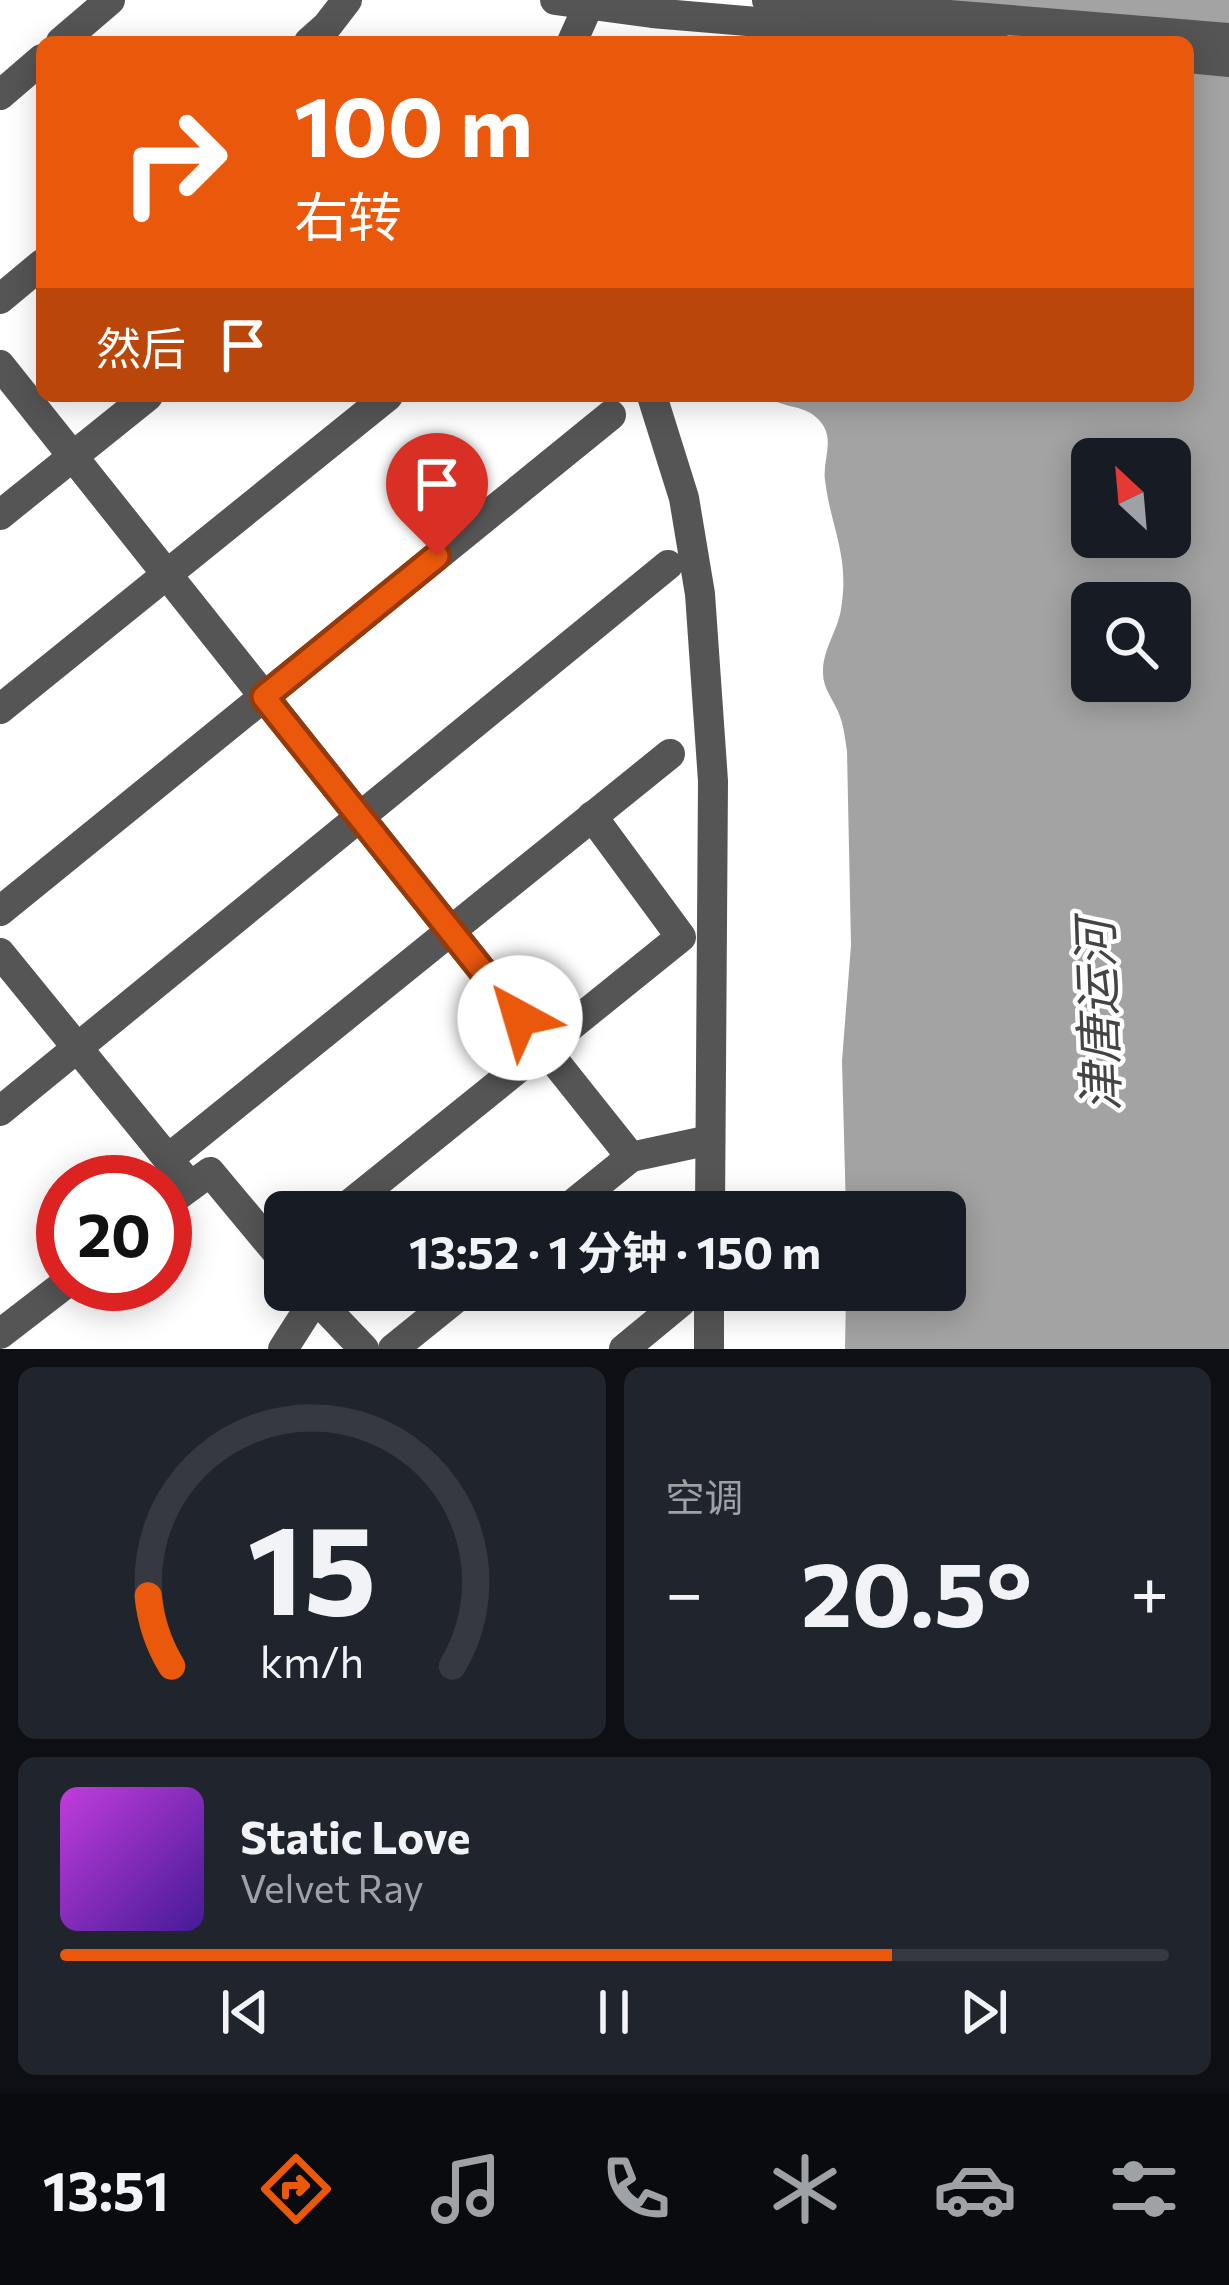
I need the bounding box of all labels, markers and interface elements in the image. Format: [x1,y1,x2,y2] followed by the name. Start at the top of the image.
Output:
[294,72,533,174] text: 100 m
[96,84,252,240] icon: right
[294,182,402,248] text: 右转
[210,312,276,378] icon: arrive
[96,319,186,374] text: 然后
[386,433,488,556] pin
[1071,438,1191,558] north arrow
[1071,438,1191,702] map controls
[404,451,470,517] icon: arrive
[1071,582,1191,702] button: search
[1063,911,1129,1113] water label: 津唐运河
[457,955,583,1081] position arrow
[36,1155,192,1311] speed limit sign: 20
[409,1223,821,1278] text: 13:52 · 1 分钟 · 150 m
[666,1472,744,1520] text: 空调
[247,1488,376,1641] text: 15
[801,1535,1032,1646] text: 20.5°
[666,1550,703,1631] text: −
[1130,1550,1169,1631] text: +
[260,1634,364,1687] text: km/h
[240,1808,470,1863] text: Static Love
[240,1863,424,1911] text: Velvet Ray
[212,1979,278,2045] icon: previous
[581,1979,647,2045] icon: pause
[951,1979,1017,2045] icon: next
[254,2147,338,2231] icon: directions
[424,2147,508,2231] icon: music
[594,2147,678,2231] icon: phone
[763,2147,847,2231] icon: climate
[933,2147,1017,2231] icon: car
[1102,2147,1186,2231] icon: filters
[43,2156,169,2222] text: 13:51

